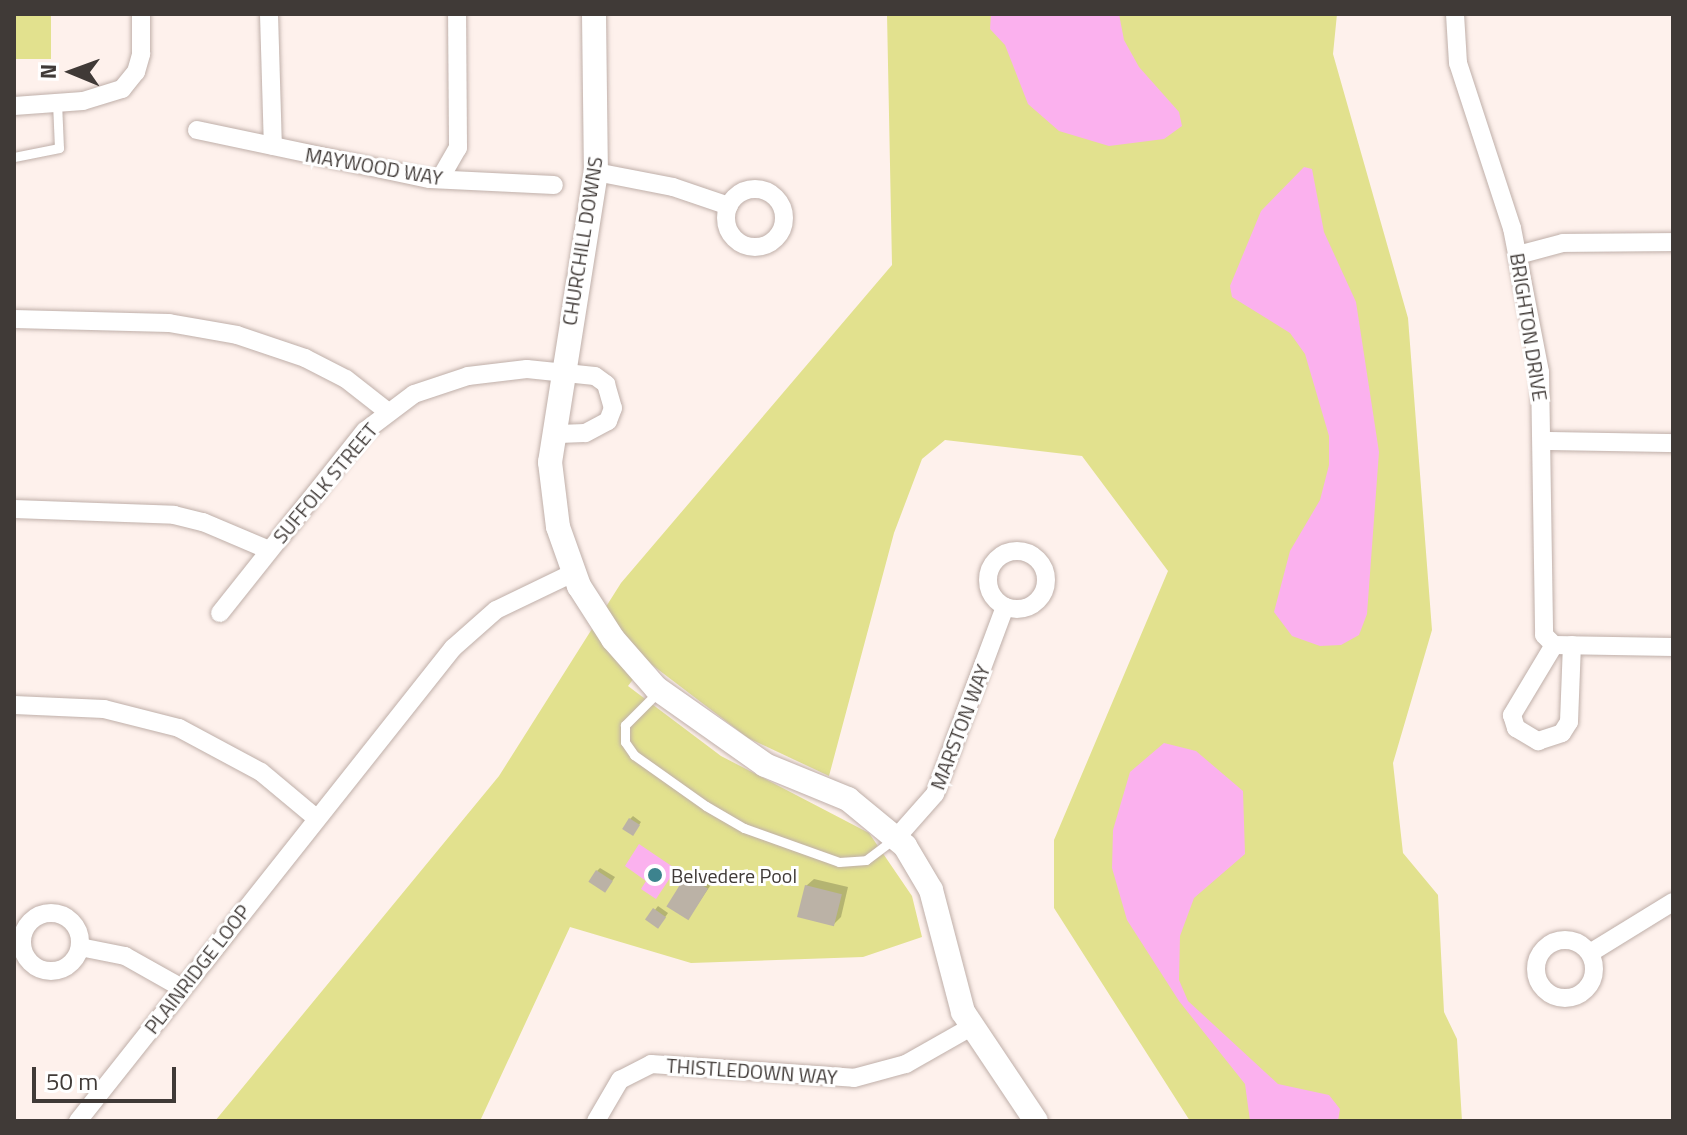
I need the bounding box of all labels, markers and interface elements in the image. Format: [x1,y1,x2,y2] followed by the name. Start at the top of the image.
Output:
[32,32,112,112] north arrow
[31,64,65,80] text: N
[304,142,444,190] street label: MAYWOOD WAY
[557,155,607,327] street label: CHURCHILL DOWNS
[1505,251,1553,403] street label: BRIGHTON DRIVE
[268,418,382,548] street label: SUFFOLK STREET
[925,661,995,793] street label: MARSTON WAY
[671,863,797,887] place label: Belvedere Pool
[646,866,664,884] marker: Belvedere Pool
[139,900,255,1038] street label: PLAINRIDGE LOOP
[36,1051,180,1101] scale bar
[666,1053,838,1089] street label: THISTLEDOWN WAY
[46,1063,98,1099] text: 50 m

